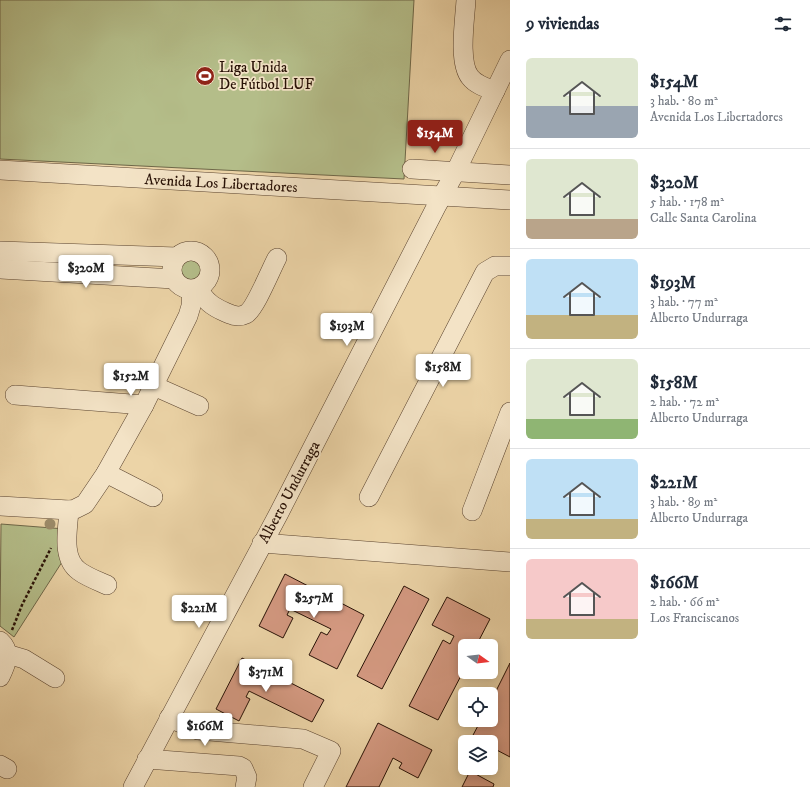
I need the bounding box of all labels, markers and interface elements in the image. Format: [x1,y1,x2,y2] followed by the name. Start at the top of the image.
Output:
[526,13,599,35] text: 9 viviendas
[772,13,794,35] icon: filters
[219,58,314,94] place label: Liga Unida De Fútbol LUF
[194,65,216,87] sports icon: Liga Unida De Fútbol LUF
[650,71,698,93] text: $154M
[558,74,606,122] icon: home
[650,93,718,109] text: 3 hab. · 80 m²
[650,109,783,125] text: Avenida Los Libertadores
[407,120,463,154] pin: $154M
[417,125,453,141] text: $154M
[144,170,298,197] street label: Avenida Los Libertadores
[650,172,699,194] text: $320M
[558,175,606,223] icon: home
[650,194,724,210] text: 5 hab. · 178 m²
[650,210,756,226] text: Calle Santa Carolina
[58,255,114,289] pin: $320M
[67,260,105,276] text: $320M
[650,272,696,294] text: $193M
[558,275,606,323] icon: home
[650,294,718,310] text: 3 hab. · 77 m²
[650,310,748,326] text: Alberto Undurraga
[319,313,375,347] pin: $193M
[329,318,365,334] text: $193M
[415,354,471,388] pin: $158M
[425,359,461,375] text: $158M
[103,363,159,397] pin: $152M
[113,368,149,384] text: $152M
[650,372,698,394] text: $158M
[558,375,606,423] icon: home
[650,394,719,410] text: 2 hab. · 72 m²
[650,410,748,426] text: Alberto Undurraga
[254,437,325,547] street label: Alberto Undurraga
[650,472,698,494] text: $221M
[558,475,606,523] icon: home
[650,494,717,510] text: 3 hab. · 89 m²
[650,510,748,526] text: Alberto Undurraga
[650,572,699,594] text: $166M
[558,575,606,623] icon: home
[286,585,342,619] pin: $257M
[295,590,333,606] text: $257M
[650,594,719,610] text: 2 hab. · 66 m²
[171,595,227,629] pin: $221M
[181,600,217,616] text: $221M
[650,610,739,626] text: Los Franciscanos
[458,639,498,679] north arrow
[458,639,498,775] map controls
[238,659,294,693] pin: $371M
[248,664,284,680] text: $371M
[458,687,498,727] button: locate
[177,713,233,747] pin: $166M
[186,718,224,734] text: $166M
[458,735,498,775] button: layers

